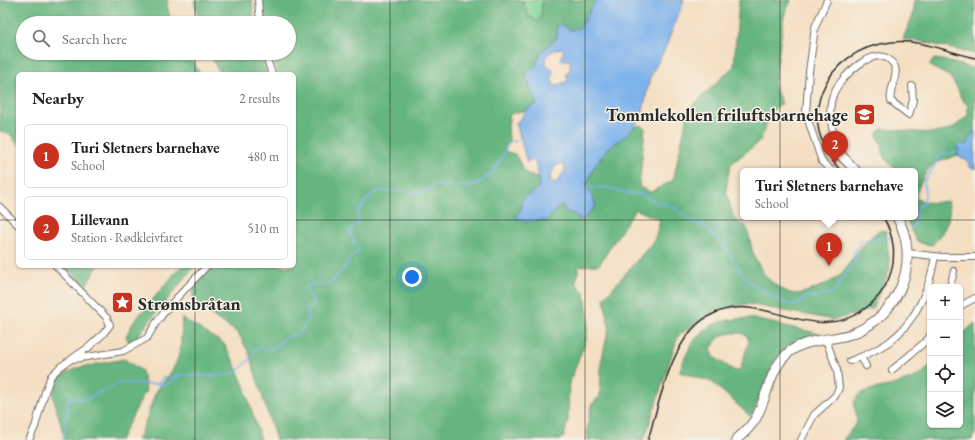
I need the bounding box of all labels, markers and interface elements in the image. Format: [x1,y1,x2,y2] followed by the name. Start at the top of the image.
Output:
[16,16,296,60] search box
[30,27,52,49] icon: search
[62,29,127,48] text: Search here
[32,87,84,109] text: Nearby
[239,90,280,107] text: 2 results
[851,101,877,127] school or university icon: Tommlekollen friluftsbarnehage
[606,103,848,126] place label: Tommlekollen friluftsbarnehage
[822,131,848,164] pin: 2
[71,138,220,157] text: Turi Sletners barnehave
[43,148,49,165] text: 1
[248,148,279,165] text: 480 m
[71,157,105,174] text: School
[740,168,918,220] popup
[755,176,903,195] text: Turi Sletners barnehave
[755,195,789,212] text: School
[71,210,129,229] text: Lillevann
[43,220,49,237] text: 2
[248,220,279,237] text: 510 m
[71,229,183,246] text: Station · Rødkleivfaret
[816,233,842,266] pin: 1
[402,267,422,287] your location
[927,284,963,428] map controls
[927,284,963,320] button: +
[110,290,136,316] place icon: Strømsbråtan
[138,292,241,315] place label: Strømsbråtan
[927,320,963,356] button: −
[927,356,963,392] button: locate
[927,392,963,428] button: layers

